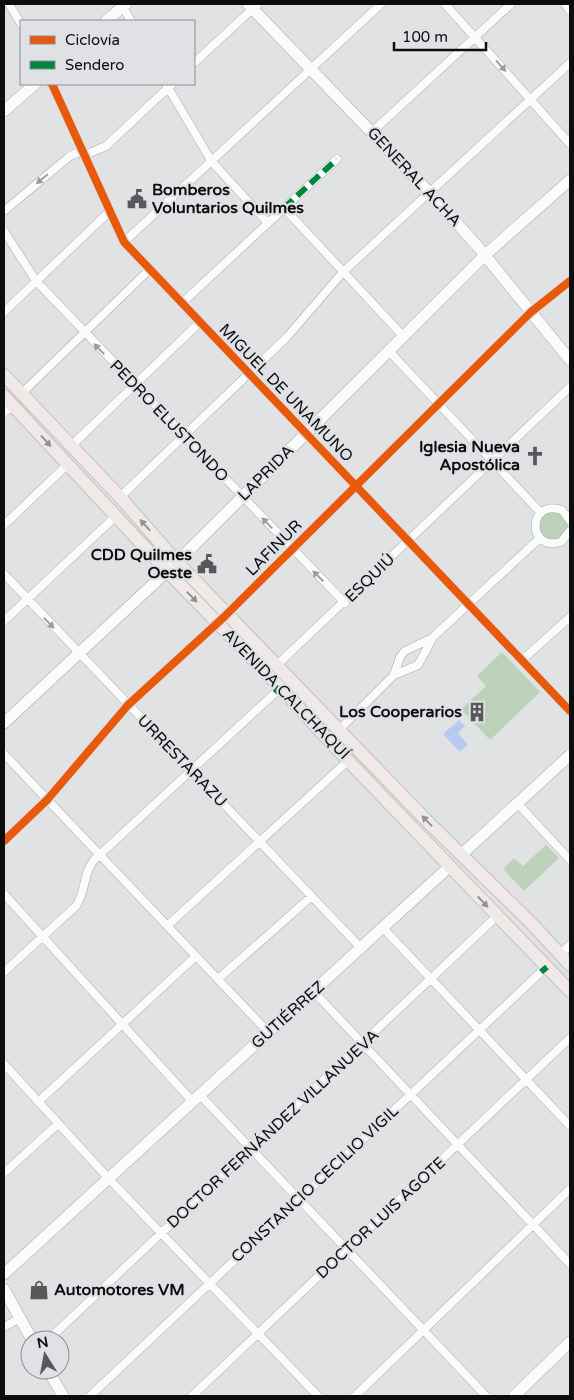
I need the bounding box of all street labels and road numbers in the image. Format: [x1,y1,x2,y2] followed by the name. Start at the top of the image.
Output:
[363,123,465,231] street label: GENERAL ACHA
[215,320,357,466] street label: MIGUEL DE UNAMUNO
[105,356,233,486] street label: PEDRO ELUSTONDO
[234,441,298,505] street label: LAPRIDA
[242,516,306,580] street label: LAFINUR
[341,549,399,607] street label: ESQUIÚ
[218,624,354,764] street label: AVENIDA CALCHAQUÍ
[133,711,231,811] street label: URRESTARAZU
[247,977,329,1053] street label: GUTIÉRREZ
[163,1025,383,1233] street label: DOCTOR FERNÁNDEZ VILLANUEVA
[227,1101,403,1267] street label: CONSTANCIO CECILIO VIGIL
[312,1153,450,1283] street label: DOCTOR LUIS AGOTE

